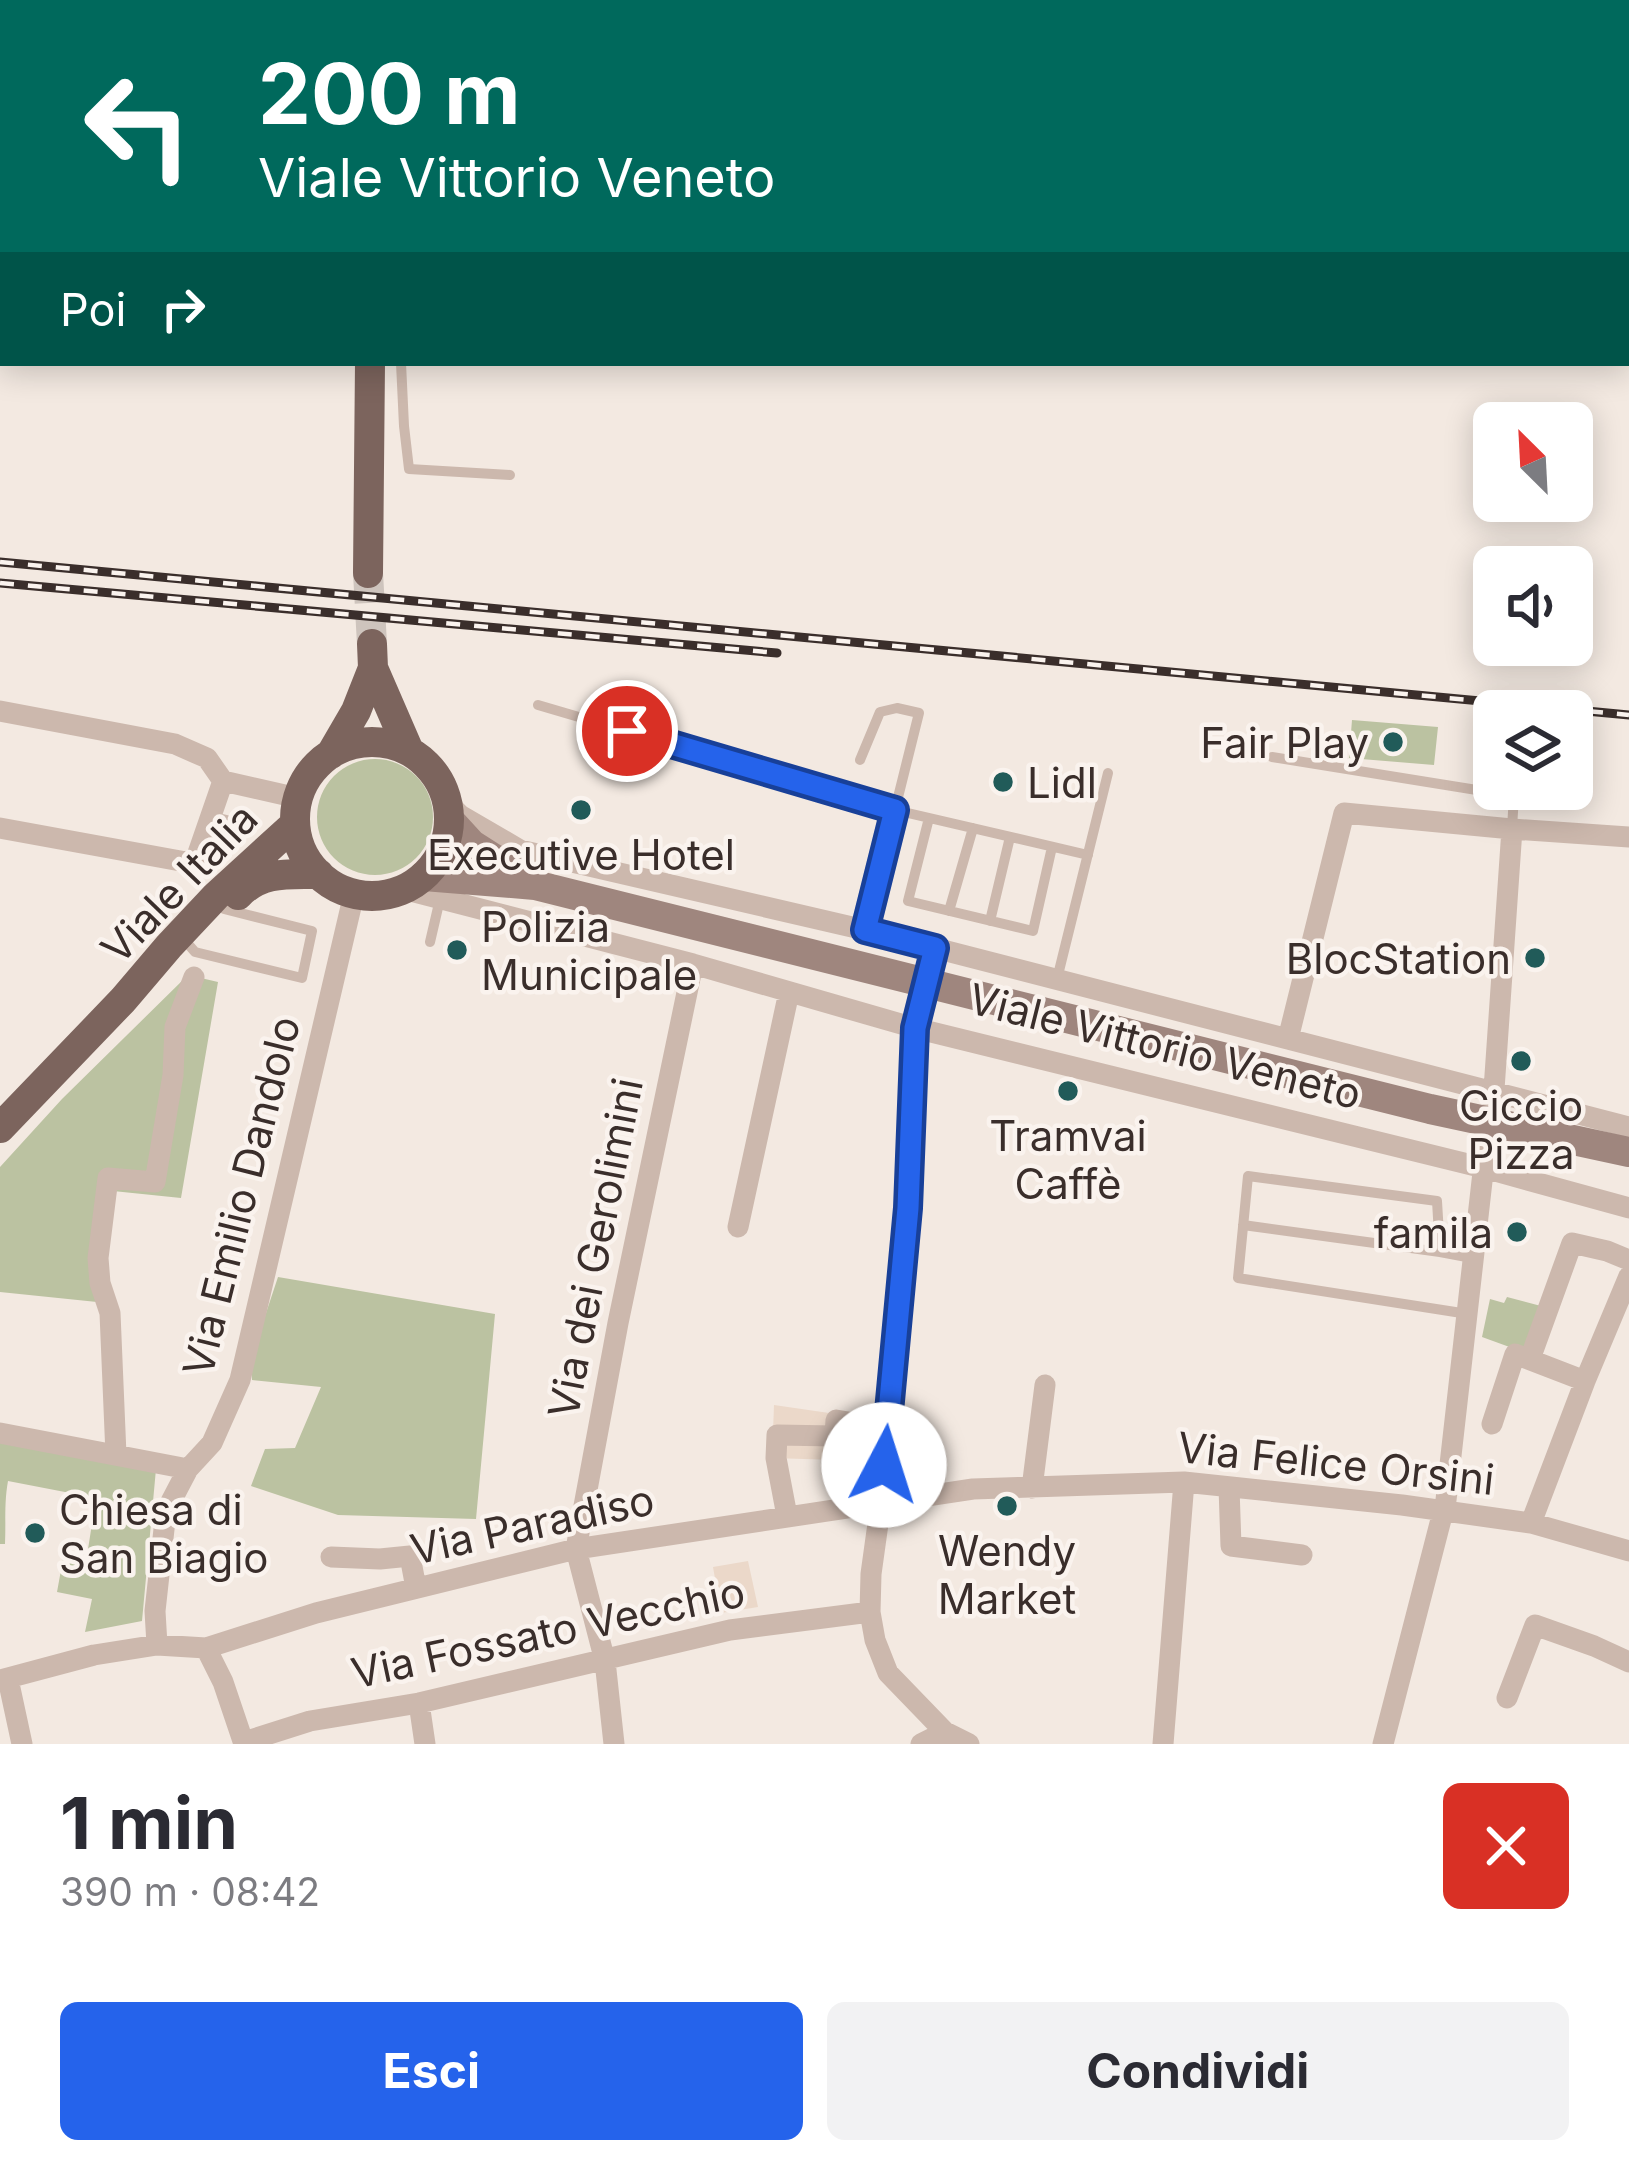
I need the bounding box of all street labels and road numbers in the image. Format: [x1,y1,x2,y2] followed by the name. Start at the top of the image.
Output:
[90,792,268,974] street label: Viale Italia
[964,973,1366,1119] street label: Viale Vittorio Veneto
[172,1011,310,1381] street label: Via Emilio Dandolo
[537,1074,653,1422] street label: Via dei Gerolimini
[1175,1421,1497,1505] street label: Via Felice Orsini
[406,1473,658,1575] street label: Via Paradiso
[347,1565,749,1699] street label: Via Fossato Vecchio

